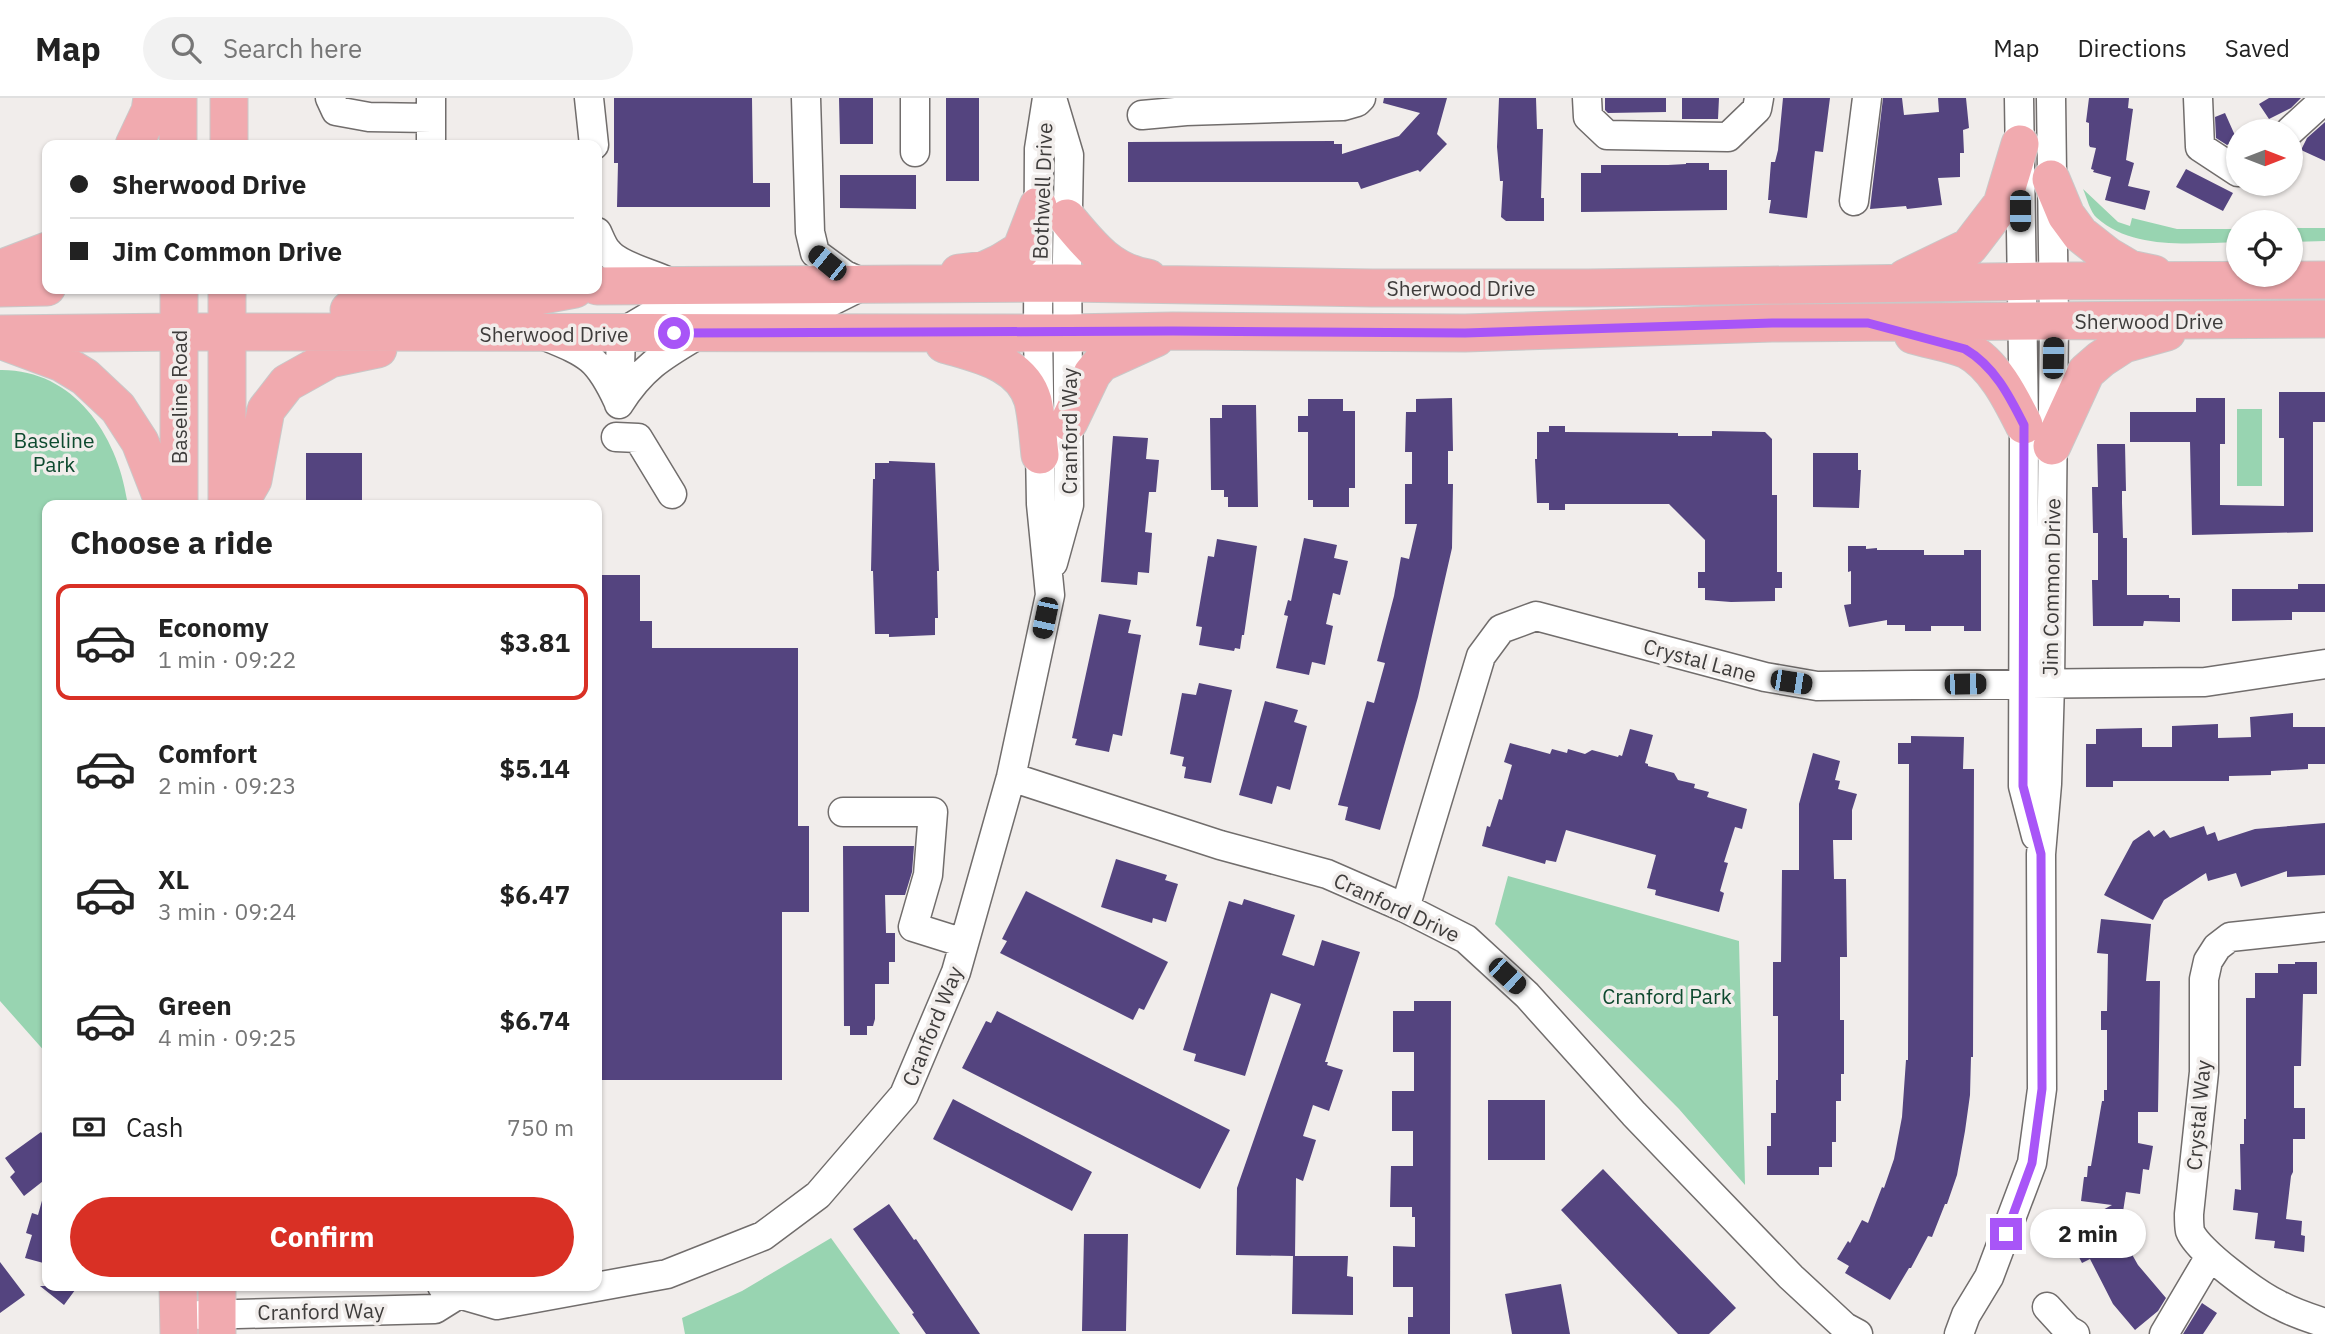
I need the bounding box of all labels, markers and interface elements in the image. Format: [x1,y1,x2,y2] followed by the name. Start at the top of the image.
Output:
[143,17,633,80] search box
[35,27,101,70] text: Map
[167,29,205,67] icon: search
[223,31,362,65] text: Search here
[1993,32,2039,64] text: Map
[2077,32,2187,64] text: Directions
[2225,32,2290,64] text: Saved
[2226,119,2303,196] north arrow
[2226,119,2303,287] map controls
[1026,122,1058,260] street label: Bothwell Drive
[112,167,306,201] text: Sherwood Drive
[2010,190,2031,232] car
[2226,210,2303,287] button: locate
[112,234,342,268] text: Jim Common Drive
[805,242,850,284] car
[1387,274,1535,302] street label: Sherwood Drive
[2075,307,2223,335] street label: Sherwood Drive
[658,317,690,349] route start
[480,320,628,348] street label: Sherwood Drive
[165,330,193,464] street label: Baseline Road
[2043,337,2064,379] car
[1055,367,1083,495] street label: Cranford Way
[13,426,95,478] park label: Baseline Park
[2035,498,2067,676] street label: Jim Common Drive
[70,521,273,563] text: Choose a ride
[1031,595,1060,641] car
[158,610,269,644] text: Economy
[74,611,137,674] icon: car
[500,625,570,659] text: $3.81
[1640,631,1760,689] street label: Crystal Lane
[158,644,296,674] text: 1 min · 09:22
[1769,668,1814,696] car
[1944,673,1987,695] car
[158,736,257,770] text: Comfort
[74,737,137,800] icon: car
[500,751,570,785] text: $5.14
[158,770,296,800] text: 2 min · 09:23
[158,862,189,896] text: XL
[74,863,137,926] icon: car
[1330,866,1464,948] street label: Cranford Drive
[500,877,570,911] text: $6.47
[158,896,296,926] text: 3 min · 09:24
[1485,954,1530,998] car
[895,961,969,1090] street label: Cranford Way
[1602,982,1732,1010] park label: Cranford Park
[158,988,232,1022] text: Green
[74,989,137,1052] icon: car
[500,1003,570,1037] text: $6.74
[158,1022,296,1052] text: 4 min · 09:25
[2179,1058,2217,1171] street label: Crystal Way
[70,1108,108,1146] icon: cash
[126,1110,183,1144] text: Cash
[507,1112,574,1142] text: 750 m
[70,1197,574,1277] button: Confirm
[2030,1210,2146,1258] callout: 2 min
[1990,1218,2022,1250] route end
[2058,1218,2118,1248] text: 2 min
[257,1296,385,1326] street label: Cranford Way

